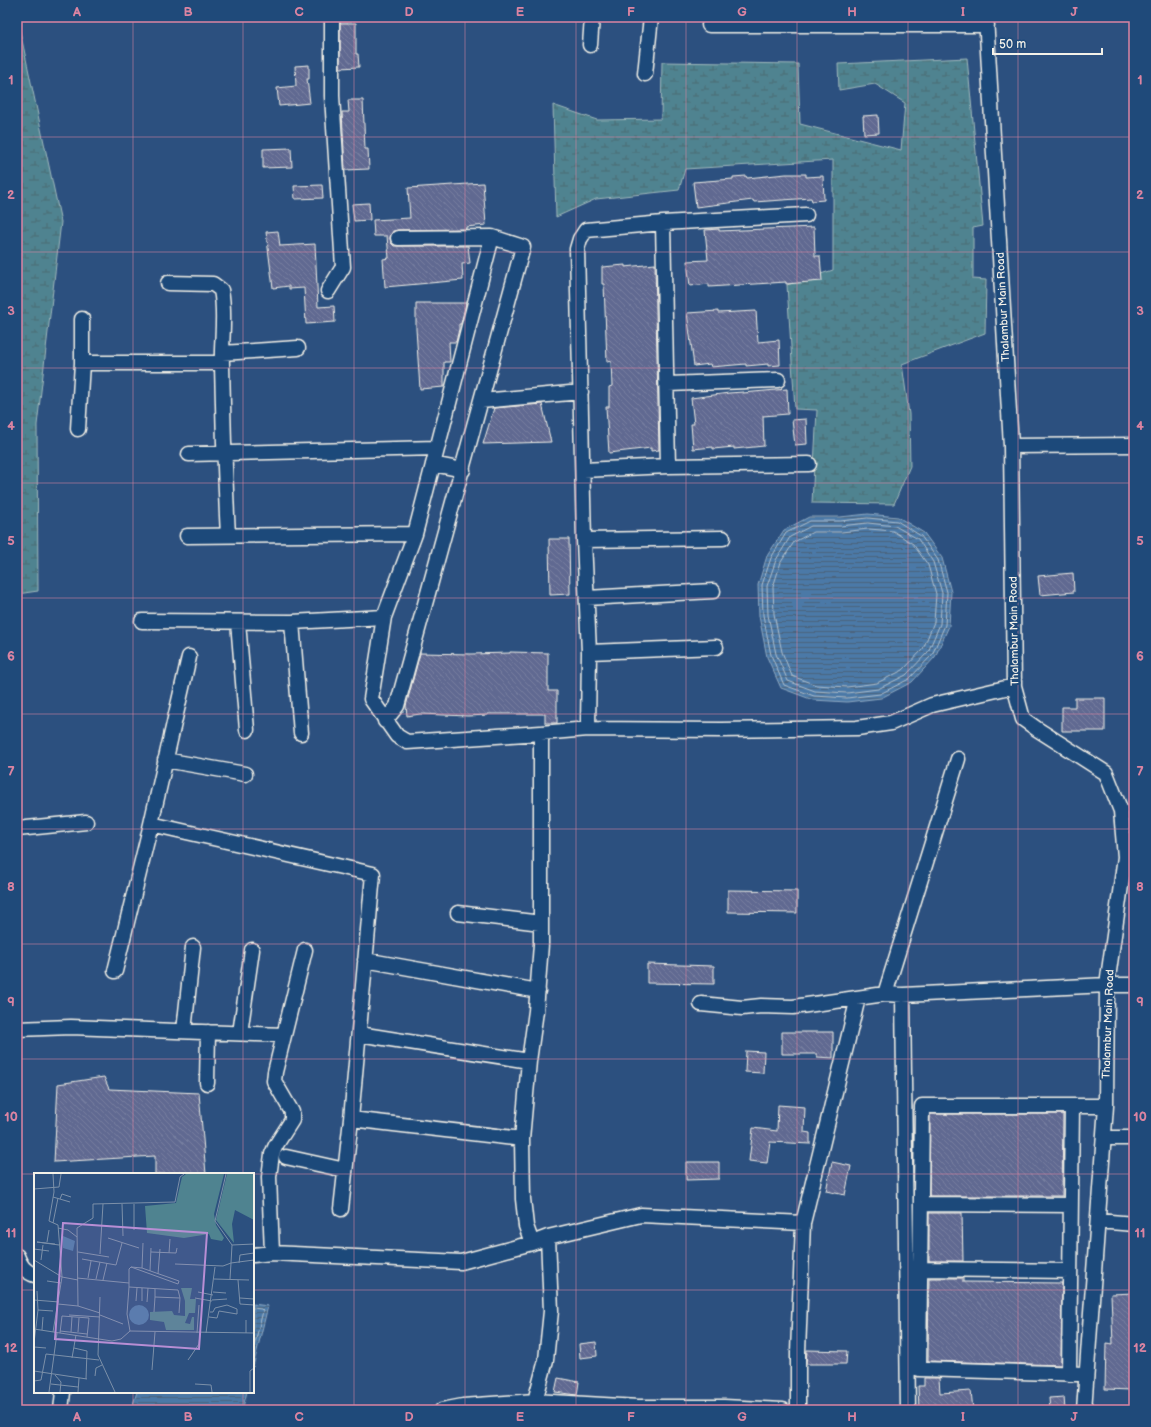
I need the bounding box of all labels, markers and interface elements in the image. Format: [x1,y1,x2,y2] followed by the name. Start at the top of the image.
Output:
[72,4,81,20] text: A
[183,4,193,20] text: B
[294,4,304,20] text: C
[404,4,414,20] text: D
[516,4,525,20] text: E
[627,4,635,20] text: F
[737,4,747,20] text: G
[847,4,857,20] text: H
[961,4,965,20] text: I
[1070,4,1078,20] text: J
[993,30,1102,56] scale bar
[999,37,1026,52] text: 50 m
[8,72,14,88] text: 1
[1137,72,1143,88] text: 1
[7,187,15,203] text: 2
[1136,187,1144,203] text: 2
[994,252,1012,362] street label: Thalambur Main Road
[7,303,15,319] text: 3
[1136,303,1144,319] text: 3
[7,418,15,434] text: 4
[1136,418,1144,434] text: 4
[7,533,15,549] text: 5
[1136,533,1144,549] text: 5
[1007,576,1021,686] street label: Thalambur Main Road
[7,648,15,664] text: 6
[1136,648,1144,664] text: 6
[7,764,15,780] text: 7
[1136,764,1144,780] text: 7
[7,879,15,895] text: 8
[1136,879,1144,895] text: 8
[1100,969,1116,1079] street label: Thalambur Main Road
[7,994,15,1010] text: 9
[1136,994,1144,1010] text: 9
[4,1109,18,1125] text: 10
[1133,1109,1147,1125] text: 10
[34,1173,254,1393] inset map
[6,1225,16,1241] text: 11
[1135,1225,1145,1241] text: 11
[4,1340,18,1356] text: 12
[1133,1340,1147,1356] text: 12
[72,1409,81,1425] text: A
[183,1409,193,1425] text: B
[294,1409,304,1425] text: C
[404,1409,414,1425] text: D
[516,1409,525,1425] text: E
[627,1409,635,1425] text: F
[737,1409,747,1425] text: G
[847,1409,857,1425] text: H
[961,1409,965,1425] text: I
[1070,1409,1078,1425] text: J

